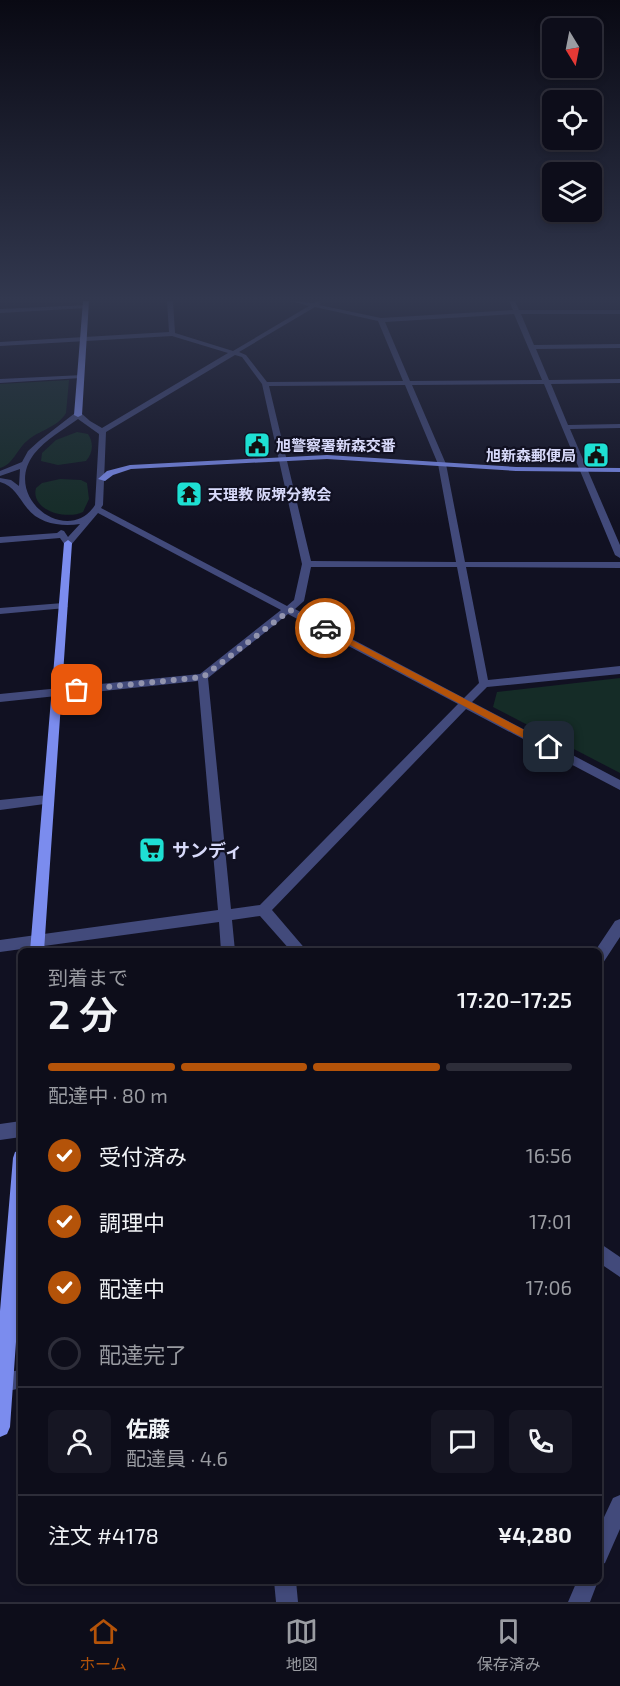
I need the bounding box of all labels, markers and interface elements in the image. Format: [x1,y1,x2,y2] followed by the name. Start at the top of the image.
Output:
[542,18,602,78] north arrow
[542,18,602,222] map controls
[542,90,602,150] button: locate
[542,162,602,222] button: layers
[242,430,272,460] public building icon: 旭警察署新森交番
[276,436,396,454] place label: 旭警察署新森交番
[581,440,611,470] public building icon: 旭新森郵便局
[486,446,576,464] place label: 旭新森郵便局
[174,479,204,509] temple icon: 天理教 阪堺分教会
[208,485,331,503] place label: 天理教 阪堺分教会
[295,598,355,658] courier
[309,612,342,645] icon: car
[51,664,102,715] pin
[60,673,93,706] icon: bag
[523,721,574,772] pin
[532,730,565,763] icon: home
[137,835,167,865] supermarket icon: サンディ
[172,839,243,861] place label: サンディ
[48,965,128,989] text: 到着まで
[457,986,572,1012] text: 17:20–17:25
[48,990,118,1037] text: 2 分
[48,1083,168,1107] text: 配達中 · 80 m
[48,1139,81,1172] icon: check
[99,1143,187,1169] text: 受付済み
[526,1143,572,1167] text: 16:56
[48,1205,81,1238] icon: check
[99,1209,165,1235] text: 調理中
[529,1209,572,1233] text: 17:01
[48,1271,81,1304] icon: check
[99,1275,165,1301] text: 配達中
[526,1275,572,1299] text: 17:06
[99,1341,187,1367] text: 配達完了
[48,1410,111,1473] button: person
[431,1410,494,1473] button: chat
[509,1410,572,1473] button: phone
[126,1415,170,1441] text: 佐藤
[126,1446,228,1470] text: 配達員 · 4.6
[498,1521,572,1547] text: ¥4,280
[48,1522,159,1548] text: 注文 #4178
[79,1615,127,1675] tab: ホーム
[285,1615,318,1675] tab: 地図
[477,1615,541,1675] tab: 保存済み

